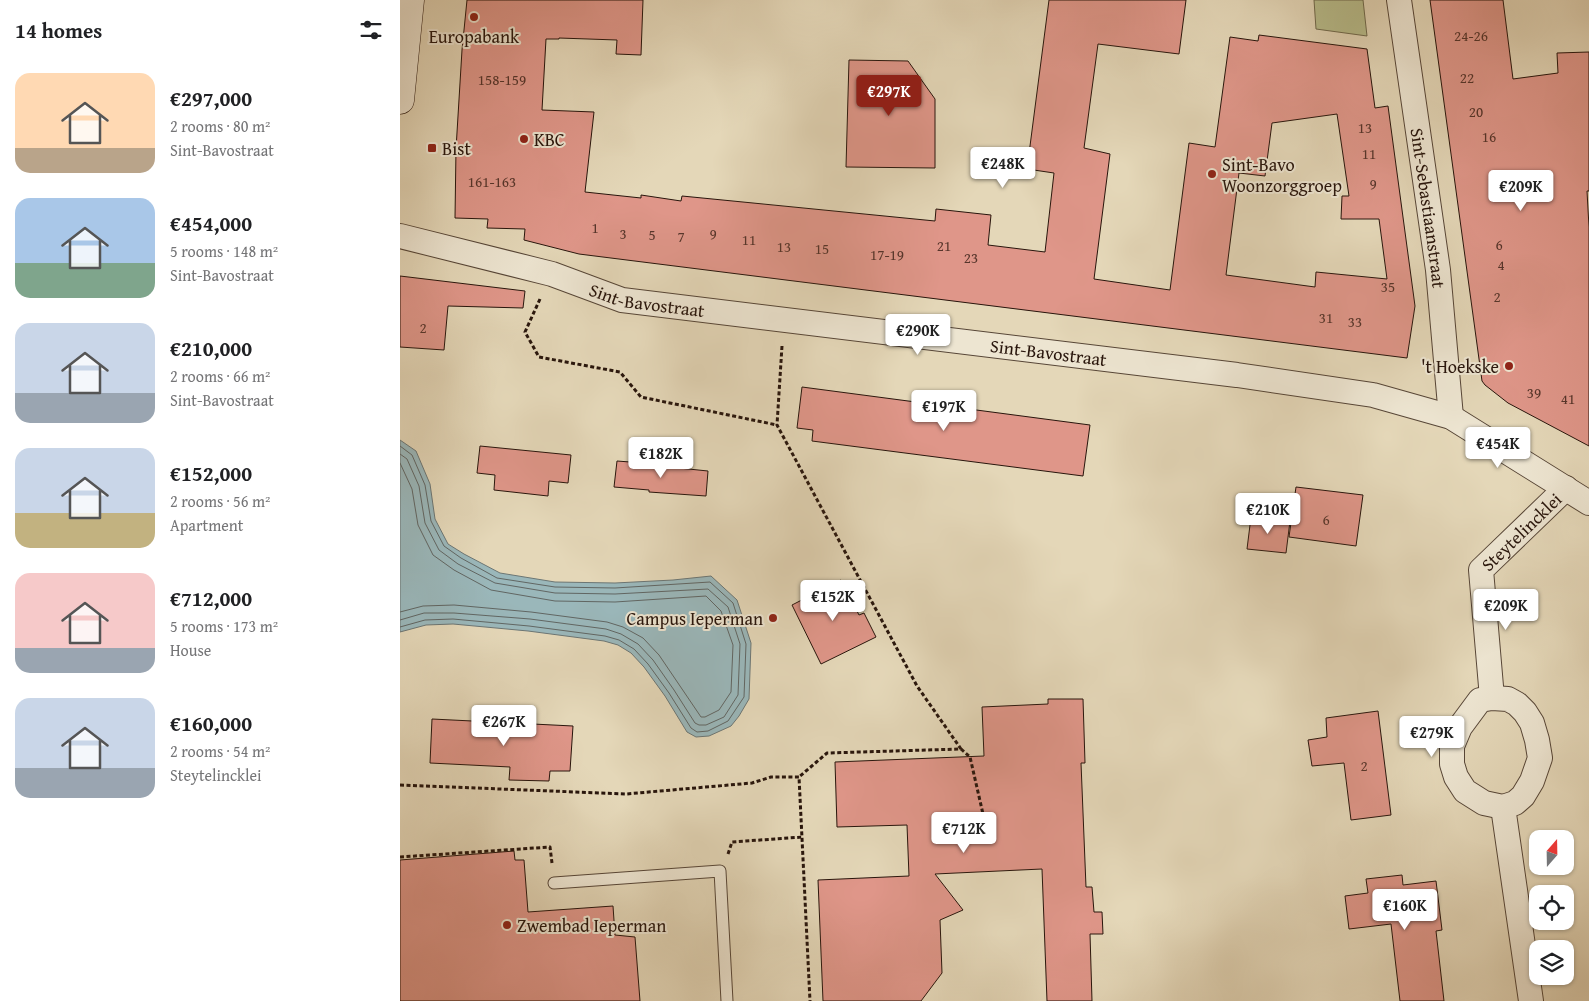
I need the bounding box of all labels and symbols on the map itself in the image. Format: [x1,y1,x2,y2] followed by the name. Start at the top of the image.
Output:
[468,11,480,23] marker: Europabank
[429,23,520,50] place label: Europabank
[1454,25,1488,46] house number: 24-26
[1460,67,1474,88] house number: 22
[478,69,526,90] house number: 158-159
[854,74,924,117] pin: €297K
[1469,101,1483,122] house number: 20
[1358,117,1372,138] house number: 13
[534,126,565,153] place label: KBC
[1404,126,1453,290] street label: Sint-Sebastiaanstraat
[1482,126,1496,147] house number: 16
[518,133,530,145] marker: KBC
[442,135,471,162] place label: Bist
[426,142,438,154] marker: Bist
[1362,143,1376,164] house number: 11
[968,146,1038,189] pin: €248K
[1222,151,1342,199] place label: Sint-Bavo Woonzorggroep
[1206,168,1218,180] marker: Sint-Bavo Woonzorggroep
[1486,170,1556,212] pin: €209K
[468,171,516,192] house number: 161-163
[1369,173,1377,194] house number: 9
[591,217,599,238] house number: 1
[619,223,627,244] house number: 3
[709,223,717,244] house number: 9
[648,224,656,245] house number: 5
[677,226,685,247] house number: 7
[742,229,756,250] house number: 11
[1495,234,1503,255] house number: 6
[937,235,951,256] house number: 21
[777,236,791,257] house number: 13
[815,238,829,259] house number: 15
[870,244,904,265] house number: 17-19
[964,247,978,268] house number: 23
[1497,254,1505,275] house number: 4
[586,276,707,324] street label: Sint-Bavostraat
[1381,276,1395,297] house number: 35
[1493,286,1501,307] house number: 2
[1319,307,1333,328] house number: 31
[1348,311,1362,332] house number: 33
[883,314,953,356] pin: €290K
[419,317,427,338] house number: 2
[989,332,1109,373] street label: Sint-Bavostraat
[1421,353,1499,380] place label: 't Hoekske
[1503,360,1515,372] marker: 't Hoekske
[1527,382,1541,403] house number: 39
[1561,388,1575,409] house number: 41
[909,390,979,432] pin: €197K
[1463,426,1533,469] pin: €454K
[626,436,696,479] pin: €182K
[1475,486,1567,577] street label: Steytelincklei
[1233,492,1303,535] pin: €210K
[1322,509,1330,530] house number: 6
[798,580,868,622] pin: €152K
[1471,588,1541,631] pin: €209K
[627,605,763,632] place label: Campus Ieperman
[767,612,779,624] marker: Campus Ieperman
[469,704,539,747] pin: €267K
[1397,716,1467,758] pin: €279K
[1360,755,1368,776] house number: 2
[929,812,999,854] pin: €712K
[1529,830,1574,875] north arrow
[1370,888,1440,931] pin: €160K
[517,912,666,939] place label: Zwembad Ieperman
[501,919,513,931] marker: Zwembad Ieperman

